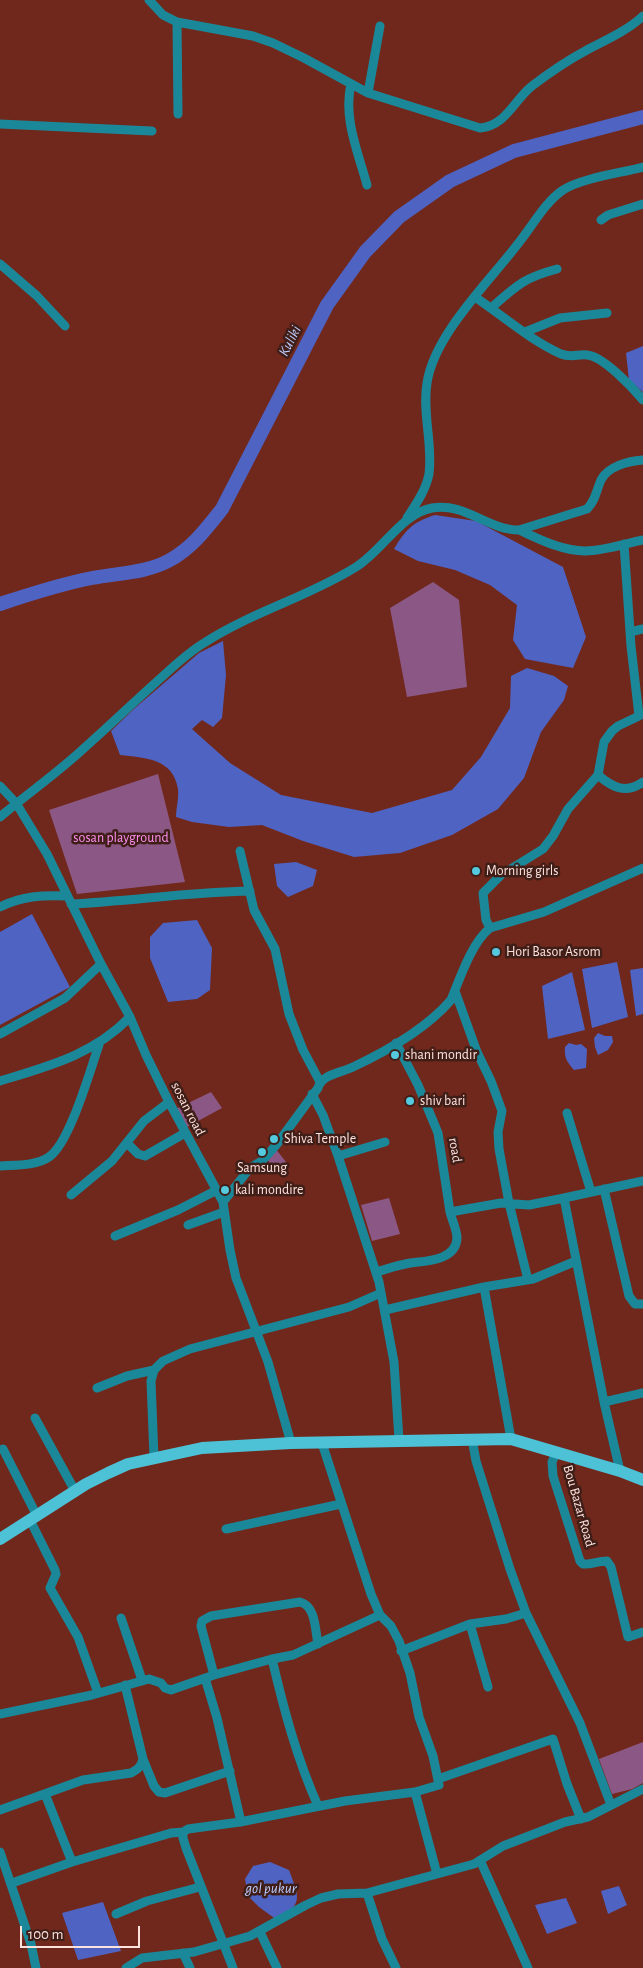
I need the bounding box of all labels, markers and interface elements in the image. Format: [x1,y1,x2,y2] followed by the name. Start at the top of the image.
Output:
[275,323,305,359] water label: Kuliki
[73,830,169,846] park label: sosan playground
[486,863,558,879] place label: Morning girls
[470,865,482,877] marker: Morning girls
[506,944,601,960] place label: Hori Basor Asrom
[490,946,502,958] marker: Hori Basor Asrom
[405,1047,477,1063] place label: shani mondir
[389,1049,401,1061] marker: shani mondir
[167,1079,209,1139] street label: sosan road
[420,1093,465,1109] place label: shiv bari
[404,1095,416,1107] marker: shiv bari
[284,1131,356,1147] place label: Shiva Temple
[268,1133,280,1145] marker: Shiva Temple
[445,1136,465,1164] street label: road
[256,1146,268,1158] marker: Samsung
[237,1160,287,1176] place label: Samsung
[235,1182,303,1198] place label: kali mondire
[219,1184,231,1196] marker: kali mondire
[559,1463,599,1549] street label: Bou Bazar Road
[245,1879,297,1897] water label: gol pukur
[22,1916,142,1948] scale bar
[28,1927,63,1942] text: 100 m

